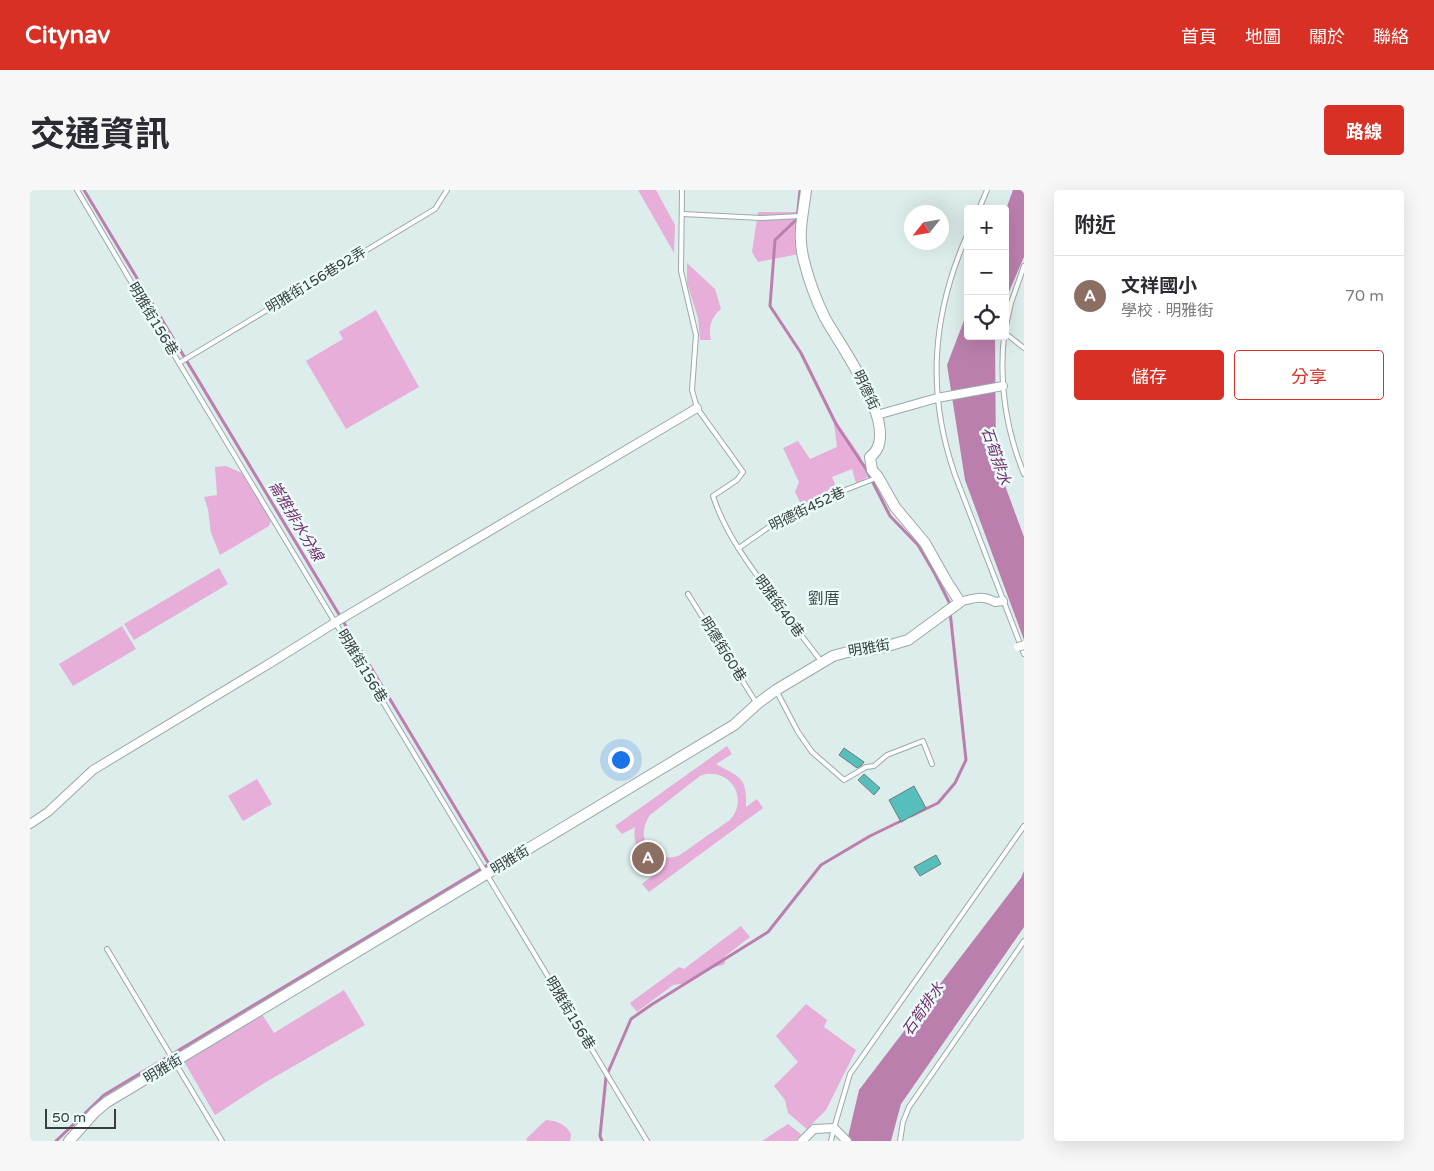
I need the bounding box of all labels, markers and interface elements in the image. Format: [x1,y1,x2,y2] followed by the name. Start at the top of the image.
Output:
[25,21,110,50] text: Citynav
[1181,26,1217,48] text: 首頁
[1245,26,1281,48] text: 地圖
[1309,26,1345,48] text: 關於
[1373,26,1409,48] text: 聯絡
[1324,105,1404,155] button: 路線
[30,114,170,156] text: 交通資訊
[904,205,949,250] north arrow
[964,205,1009,340] map controls
[964,205,1009,250] button: +
[1074,213,1116,238] text: 附近
[263,243,369,317] street label: 明雅街156巷92弄
[964,250,1009,295] button: −
[1121,275,1197,297] text: 文祥國小
[124,279,182,359] street label: 明雅街156巷
[1084,286,1096,306] text: A
[1345,286,1384,306] text: 70 m
[964,295,1009,340] button: locate
[1121,301,1213,321] text: 學校 · 明雅街
[1074,350,1224,400] button: 儲存
[1234,350,1384,400] button: 分享
[849,367,883,413] street label: 明德街
[978,425,1015,488] water label: 石筍排水
[265,478,328,566] water label: 崙雅排水分線
[766,483,848,535] street label: 明德街452巷
[750,571,808,641] street label: 明雅街40巷
[808,589,840,609] district label: 劉厝
[696,613,750,685] street label: 明德街60巷
[333,626,391,706] street label: 明雅街156巷
[847,636,891,660] street label: 明雅街
[608,747,634,773] your location
[632,839,664,877] pin: A
[488,842,532,878] street label: 明雅街
[541,973,599,1053] street label: 明雅街156巷
[898,978,948,1039] water label: 石筍排水
[141,1051,185,1087] street label: 明雅街
[45,1106,116,1129] scale bar
[52,1109,86,1126] text: 50 m

